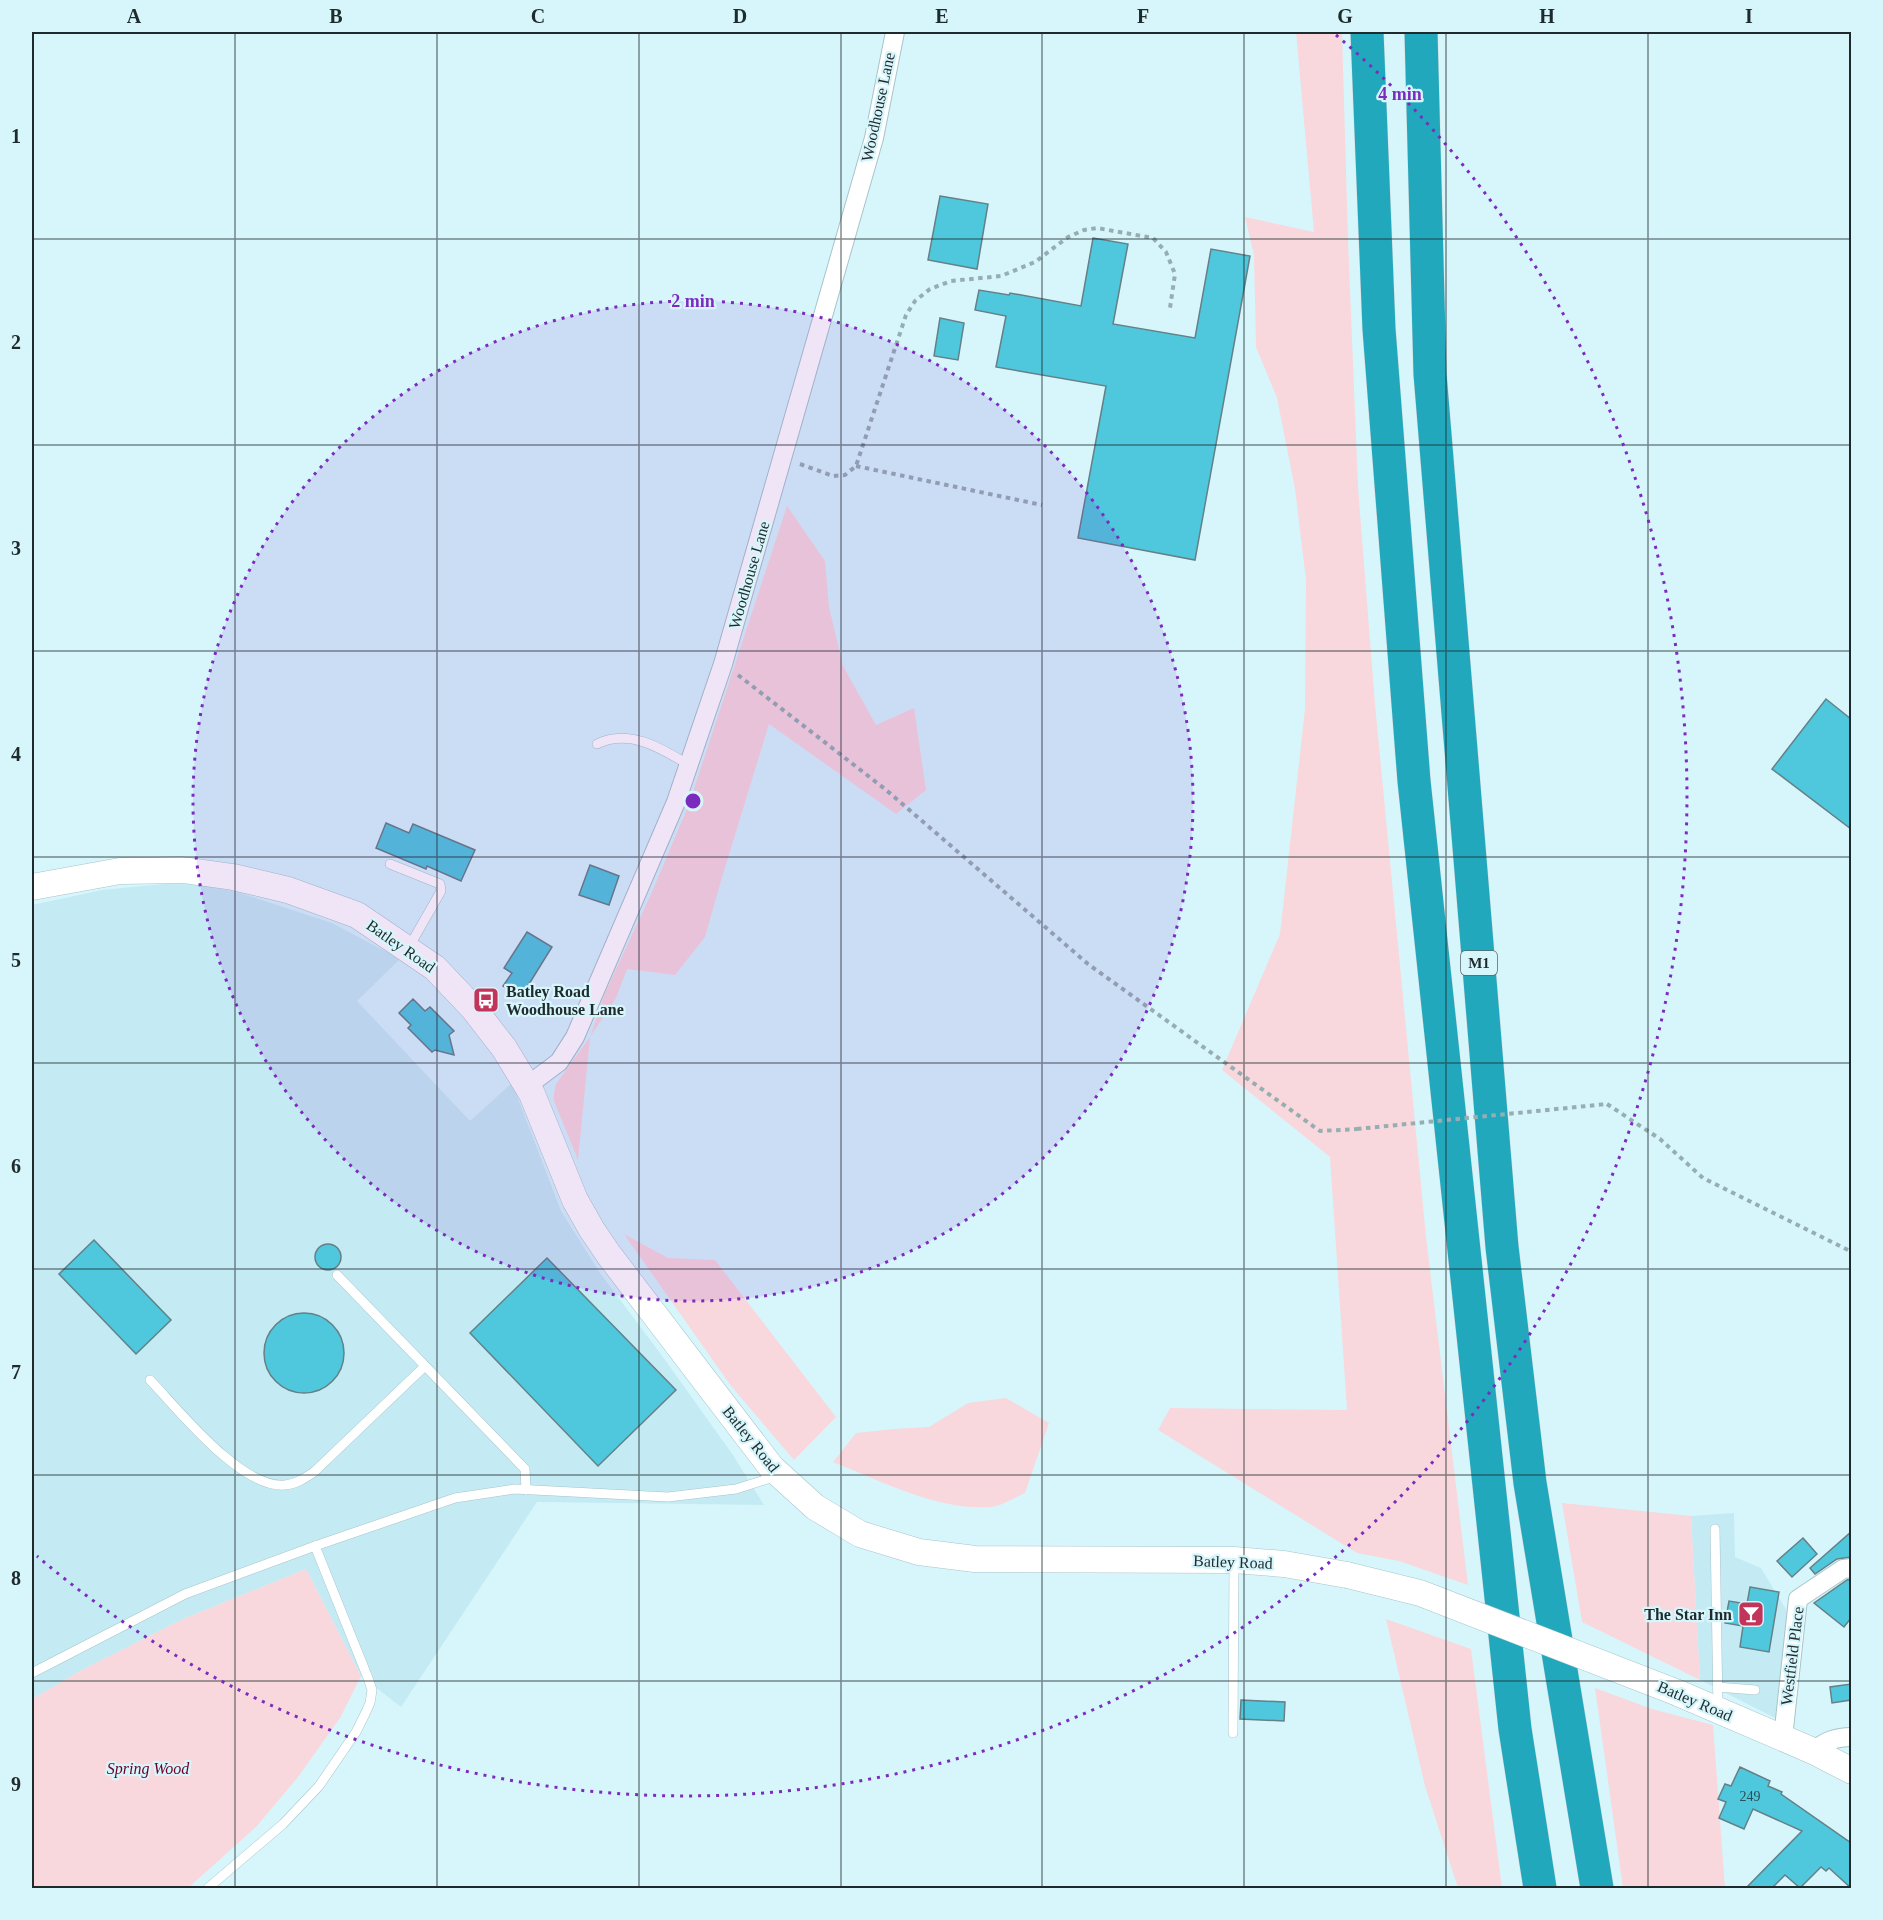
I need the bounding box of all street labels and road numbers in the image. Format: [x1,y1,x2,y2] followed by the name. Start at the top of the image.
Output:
[858,51,898,163] street label: Woodhouse Lane
[726,519,772,631] street label: Woodhouse Lane
[363,916,438,977] street label: Batley Road
[1461,951,1497,975] road number: M1
[719,1403,783,1476] street label: Batley Road
[1193,1552,1273,1573] street label: Batley Road
[1777,1606,1807,1706] street label: Westfield Place
[1655,1678,1735,1725] street label: Batley Road

